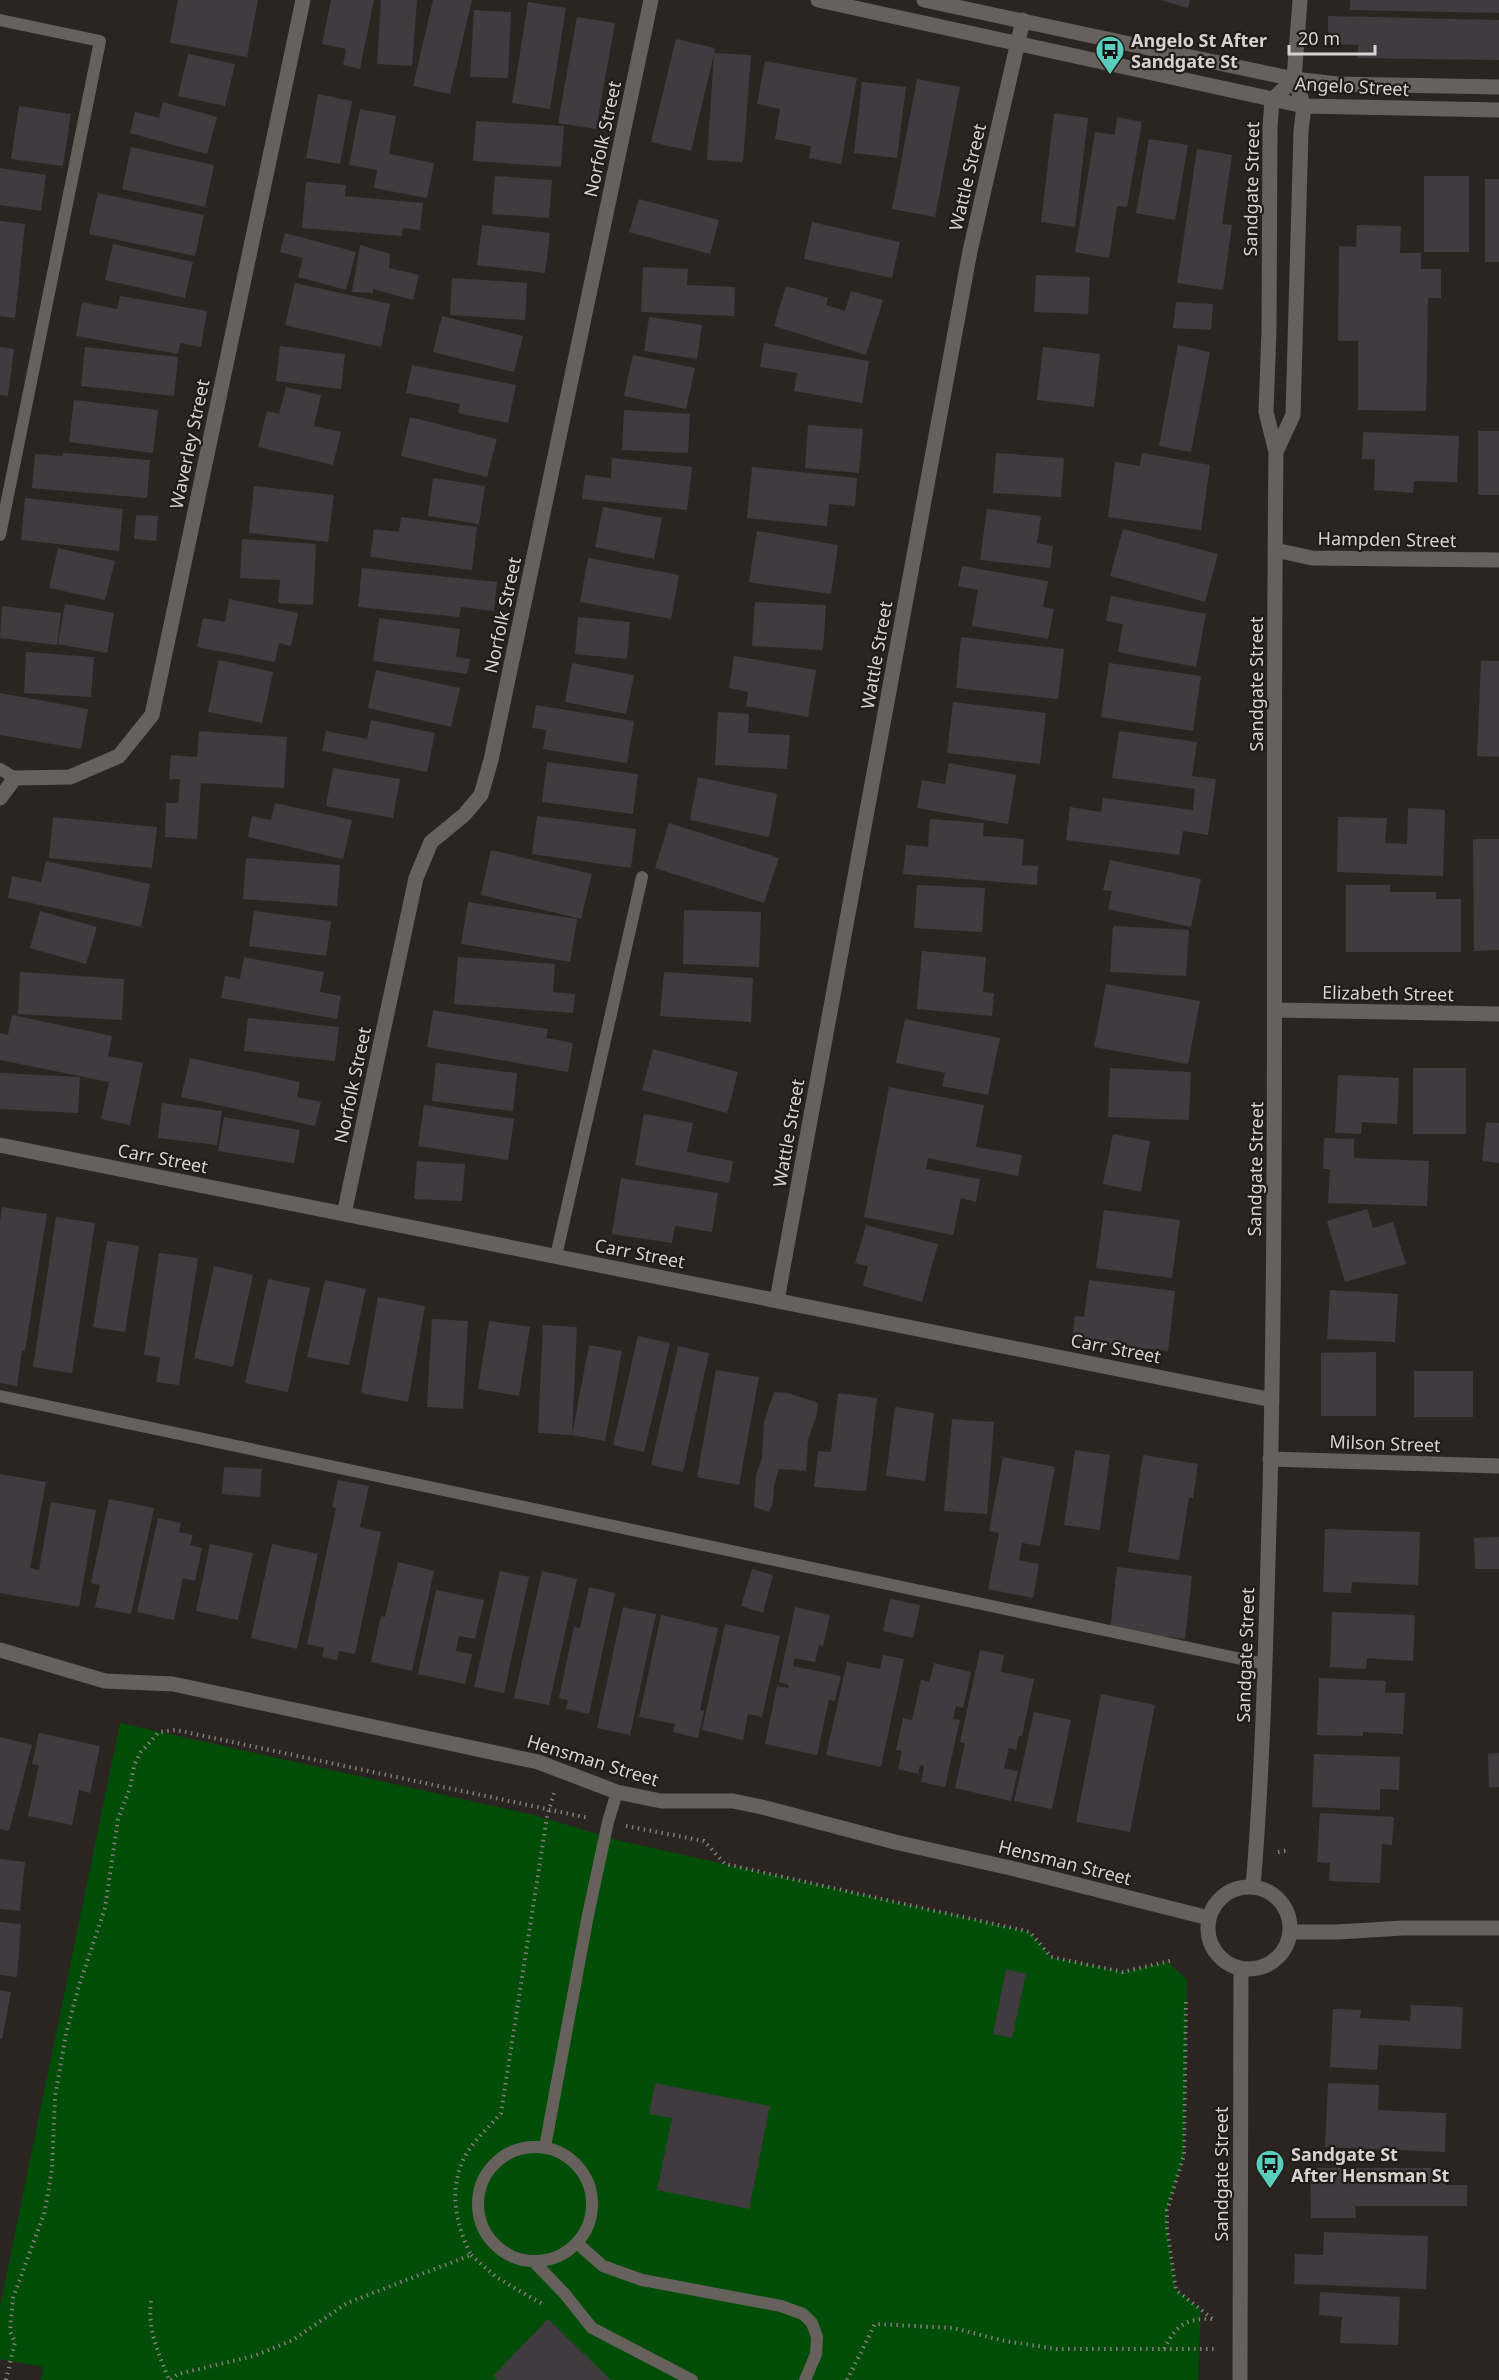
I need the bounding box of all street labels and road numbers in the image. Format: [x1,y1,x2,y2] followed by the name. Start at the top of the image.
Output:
[1294,71,1410,101] street label: Angelo Street
[578,78,626,199] street label: Norfolk Street
[943,121,991,233] street label: Wattle Street
[1238,121,1264,257] street label: Sandgate Street
[164,377,215,511] street label: Waverley Street
[1317,526,1457,552] street label: Hampden Street
[478,554,526,675] street label: Norfolk Street
[855,599,897,711] street label: Wattle Street
[1244,616,1268,751] street label: Sandgate Street
[1322,980,1455,1006] street label: Elizabeth Street
[328,1024,376,1145] street label: Norfolk Street
[767,1077,809,1189] street label: Wattle Street
[1242,1101,1268,1237] street label: Sandgate Street
[116,1138,211,1179] street label: Carr Street
[593,1233,688,1274] street label: Carr Street
[1069,1328,1164,1369] street label: Carr Street
[1329,1429,1441,1457] street label: Milson Street
[1231,1587,1259,1723] street label: Sandgate Street
[524,1729,662,1792] street label: Hensman Street
[996,1834,1134,1890] street label: Hensman Street
[1209,2106,1233,2241] street label: Sandgate Street

